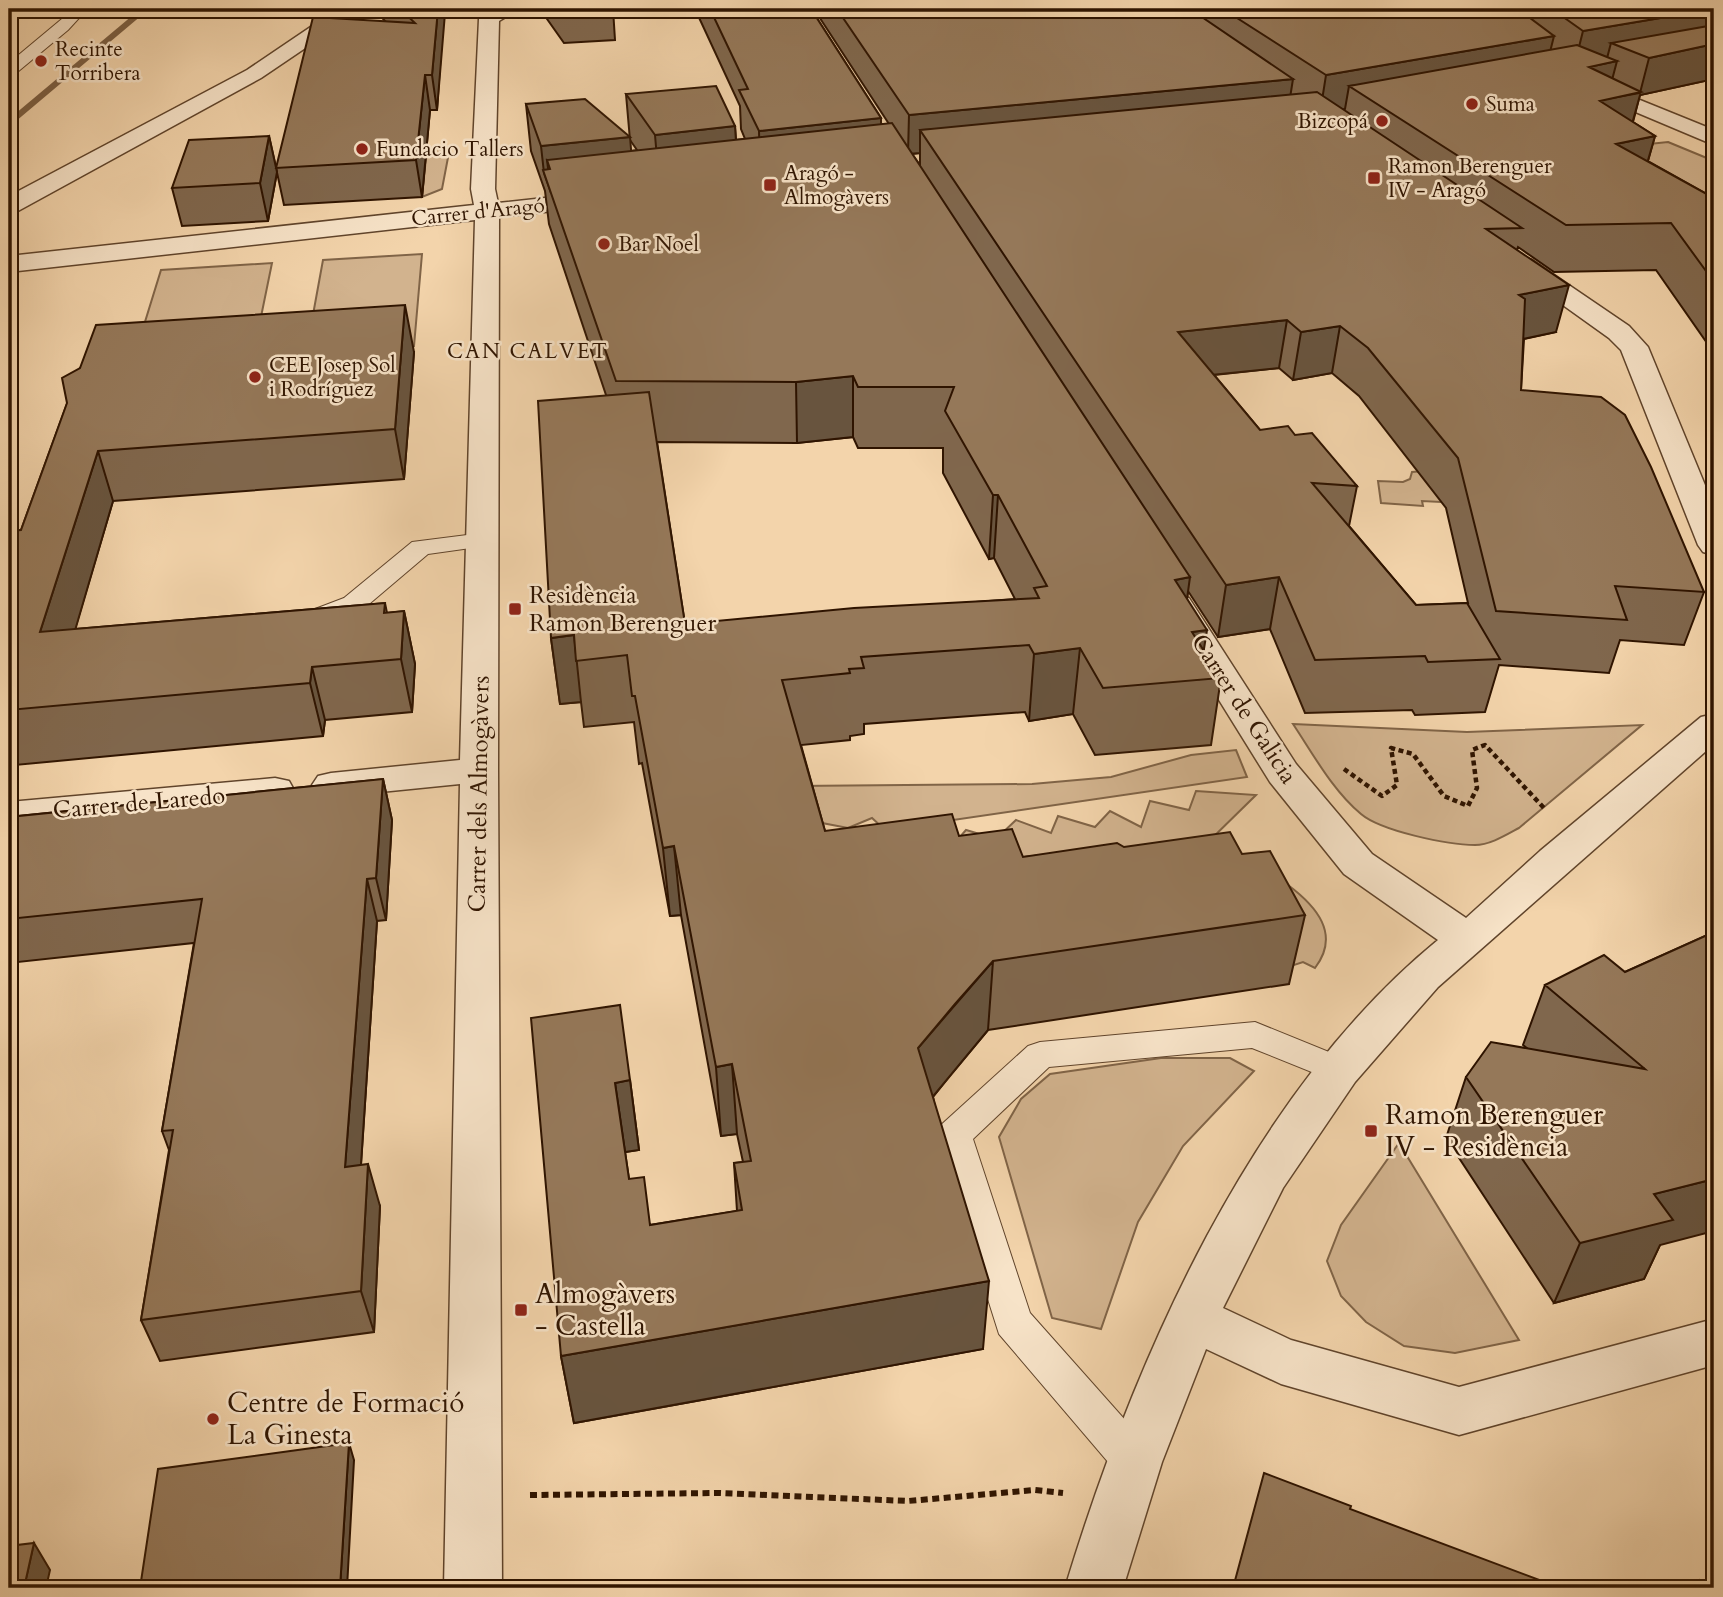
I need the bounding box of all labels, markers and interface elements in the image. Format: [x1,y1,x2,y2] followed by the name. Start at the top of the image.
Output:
[55,35,141,88] place label: Recinte Torribera
[33,53,49,69] marker: Recinte Torribera
[1486,90,1535,119] place label: Suma
[1464,96,1480,112] marker: Suma
[1297,107,1368,136] place label: Bizcopá
[1374,113,1390,129] marker: Bizcopá
[376,135,524,164] place label: Fundacio Tallers
[354,141,370,157] marker: Fundacio Tallers
[1388,152,1552,205] place label: Ramon Berenguer IV - Aragó
[784,159,889,212] place label: Aragó - Almogàvers
[1366,170,1382,186] marker: Ramon Berenguer IV - Aragó
[762,177,778,193] marker: Aragó - Almogàvers
[410,191,546,233] street label: Carrer d'Aragó
[618,230,699,259] place label: Bar Noel
[596,236,612,252] marker: Bar Noel
[447,337,609,366] district label: CAN CALVET
[269,351,396,404] place label: CEE Josep Sol i Rodríguez
[247,369,263,385] marker: CEE Josep Sol i Rodríguez
[529,579,716,640] place label: Residència Ramon Berenguer
[507,601,523,617] marker: Residència Ramon Berenguer
[1183,628,1305,791] street label: Carrer de Galicia
[460,675,498,913] street label: Carrer dels Almogàvers
[52,779,227,827] street label: Carrer de Laredo
[1385,1096,1604,1166] place label: Ramon Berenguer IV - Residència
[1363,1123,1379,1139] marker: Ramon Berenguer IV - Residència
[535,1275,675,1345] place label: Almogàvers - Castella
[513,1302,529,1318] marker: Almogàvers - Castella
[227,1384,464,1454] place label: Centre de Formació La Ginesta
[205,1411,221,1427] marker: Centre de Formació La Ginesta

